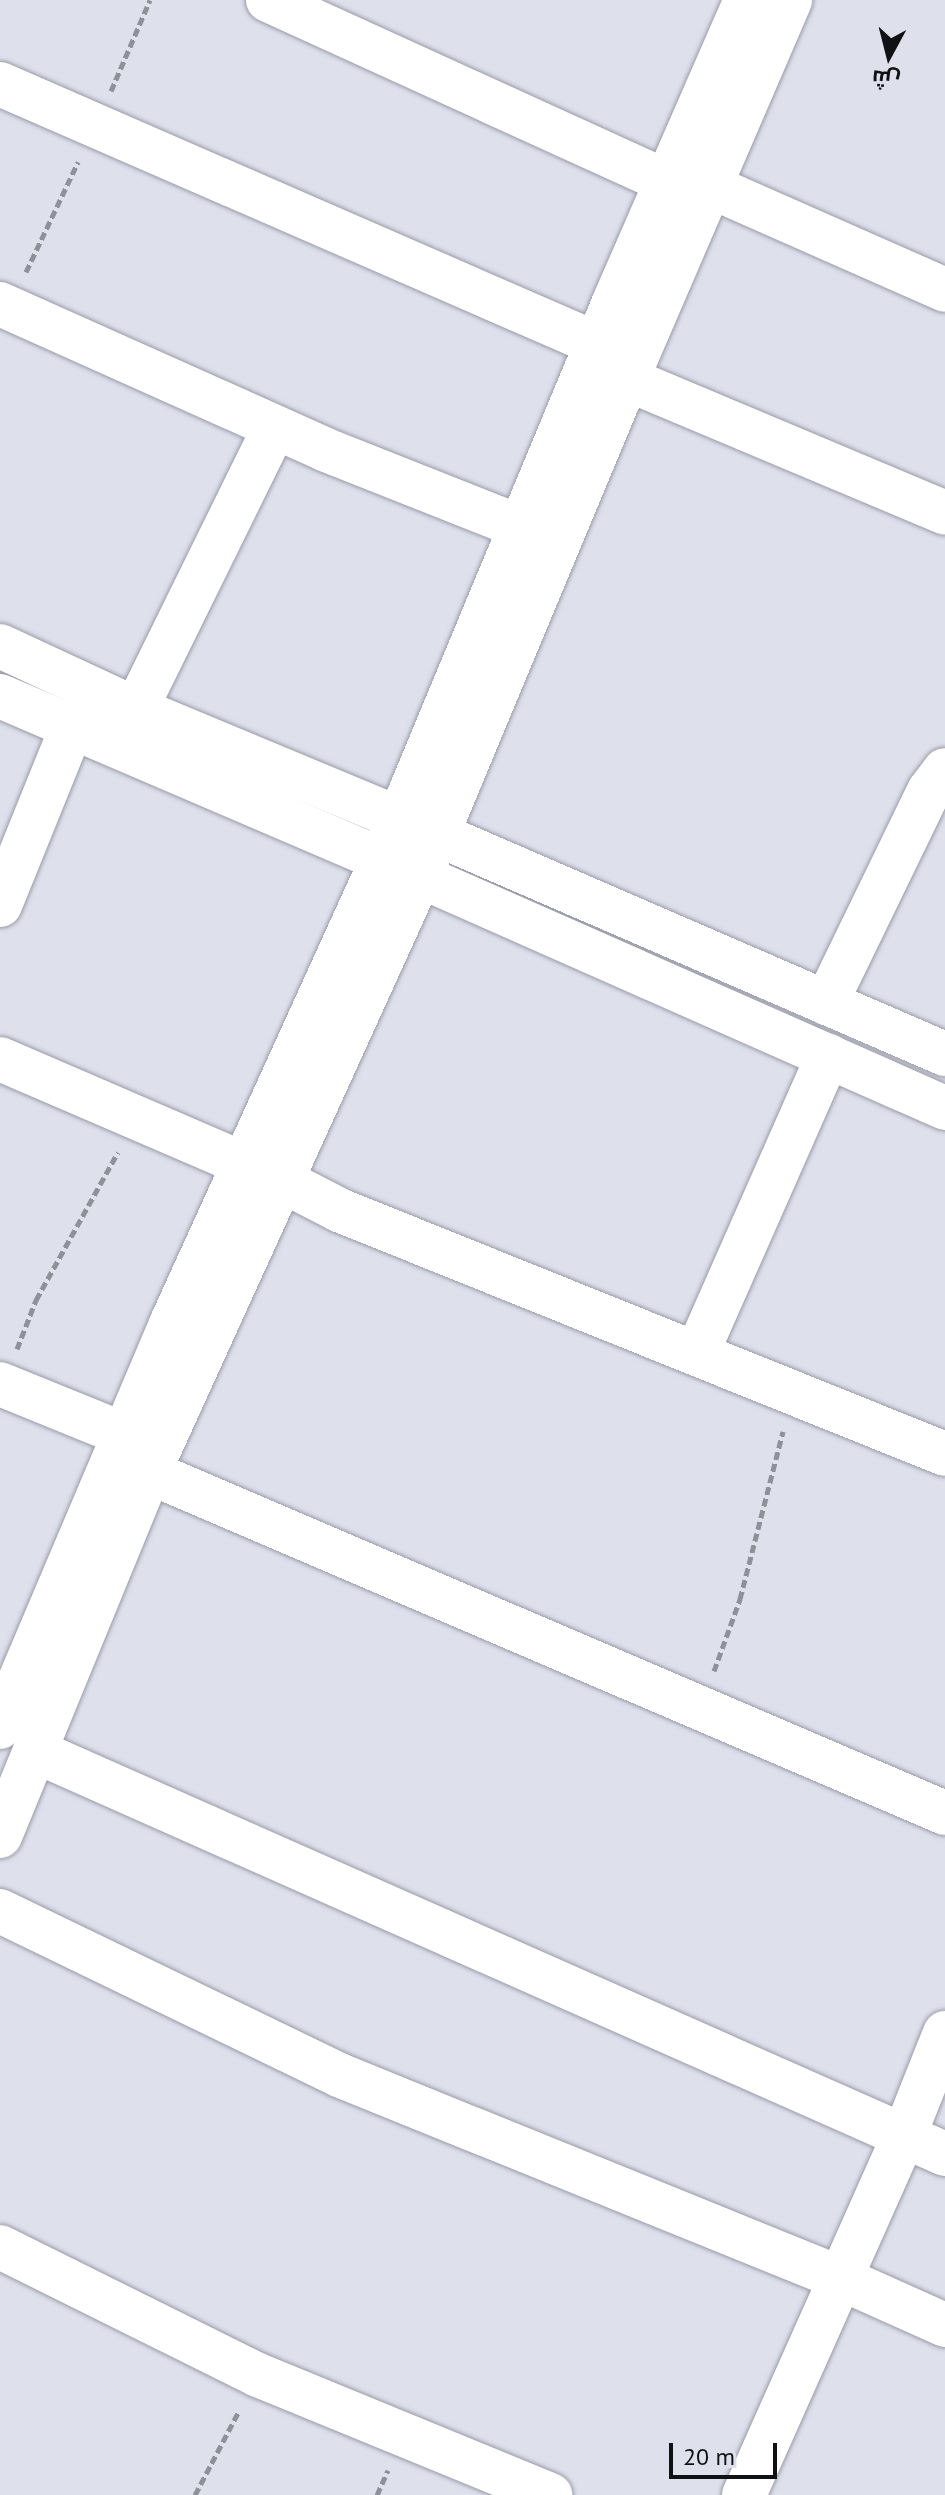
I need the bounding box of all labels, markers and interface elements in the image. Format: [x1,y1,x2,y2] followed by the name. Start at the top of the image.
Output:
[849,16,929,96] north arrow
[870,64,902,95] text: ش
[673,2427,781,2477] scale bar
[683,2441,735,2472] text: 20 m

